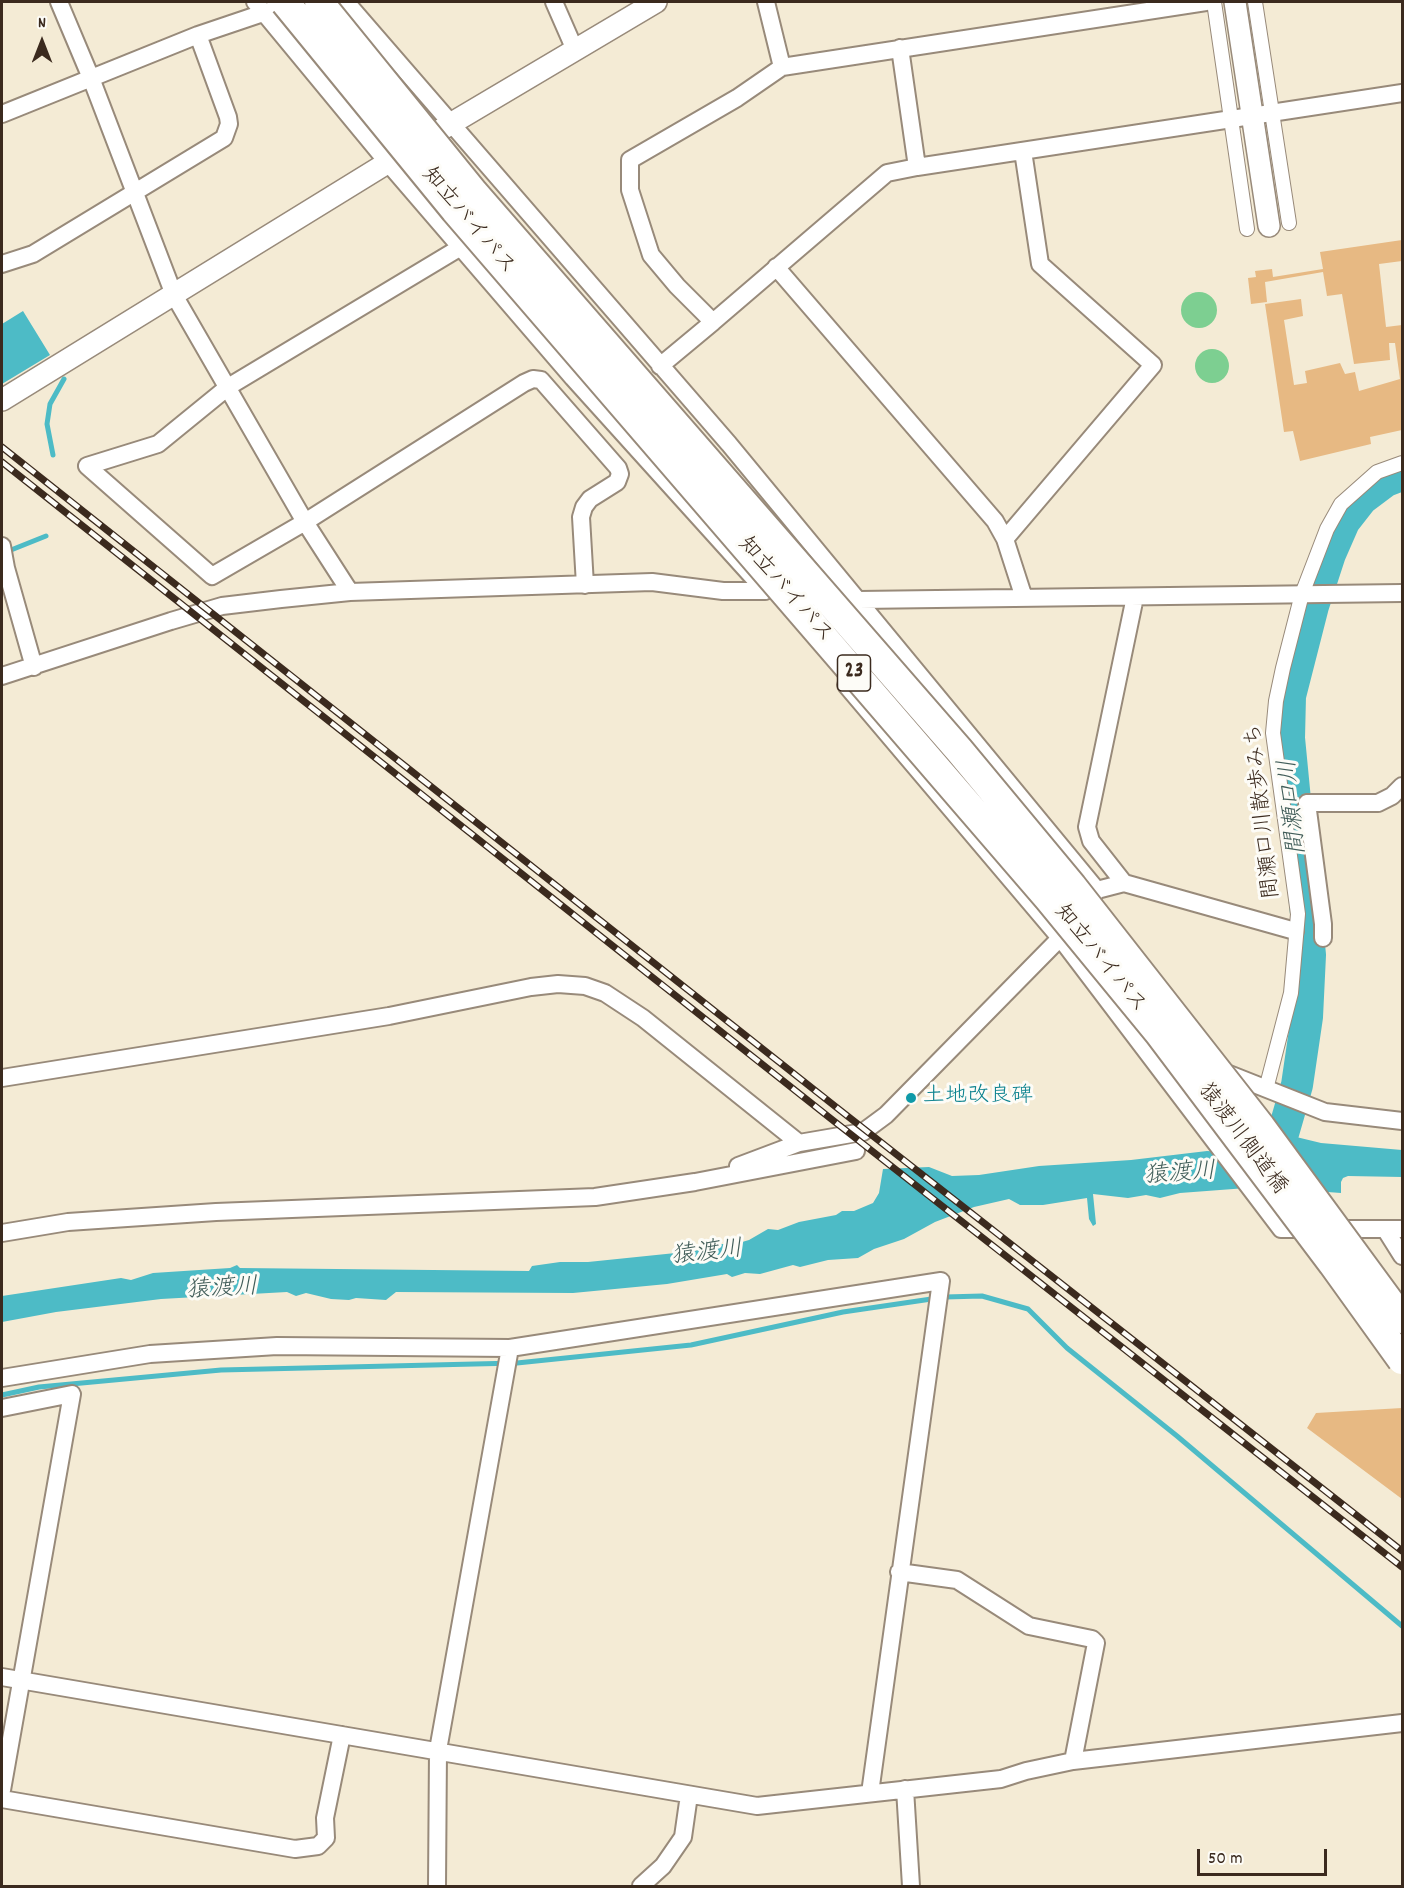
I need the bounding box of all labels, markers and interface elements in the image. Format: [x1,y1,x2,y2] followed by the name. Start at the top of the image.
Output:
[12,12,72,72] north arrow
[38,12,46,35] text: N
[414,163,520,281] street label: 知立バイパス
[731,533,837,649] street label: 知立バイパス
[838,655,870,691] road number: 23
[1243,722,1287,900] street label: 間瀬口川散歩みち
[1276,758,1314,856] water label: 間瀬口川
[1047,900,1151,1020] street label: 知立バイパス
[1191,1079,1291,1201] street label: 猿渡川側道橋
[923,1085,1033,1111] place label: 土地改良碑
[904,1091,918,1105] marker: 土地改良碑
[1143,1159,1217,1193] water label: 猿渡川
[670,1237,744,1273] water label: 猿渡川
[185,1275,259,1307] water label: 猿渡川
[1200,1837,1330,1875] scale bar
[1208,1847,1243,1872] text: 50 m

